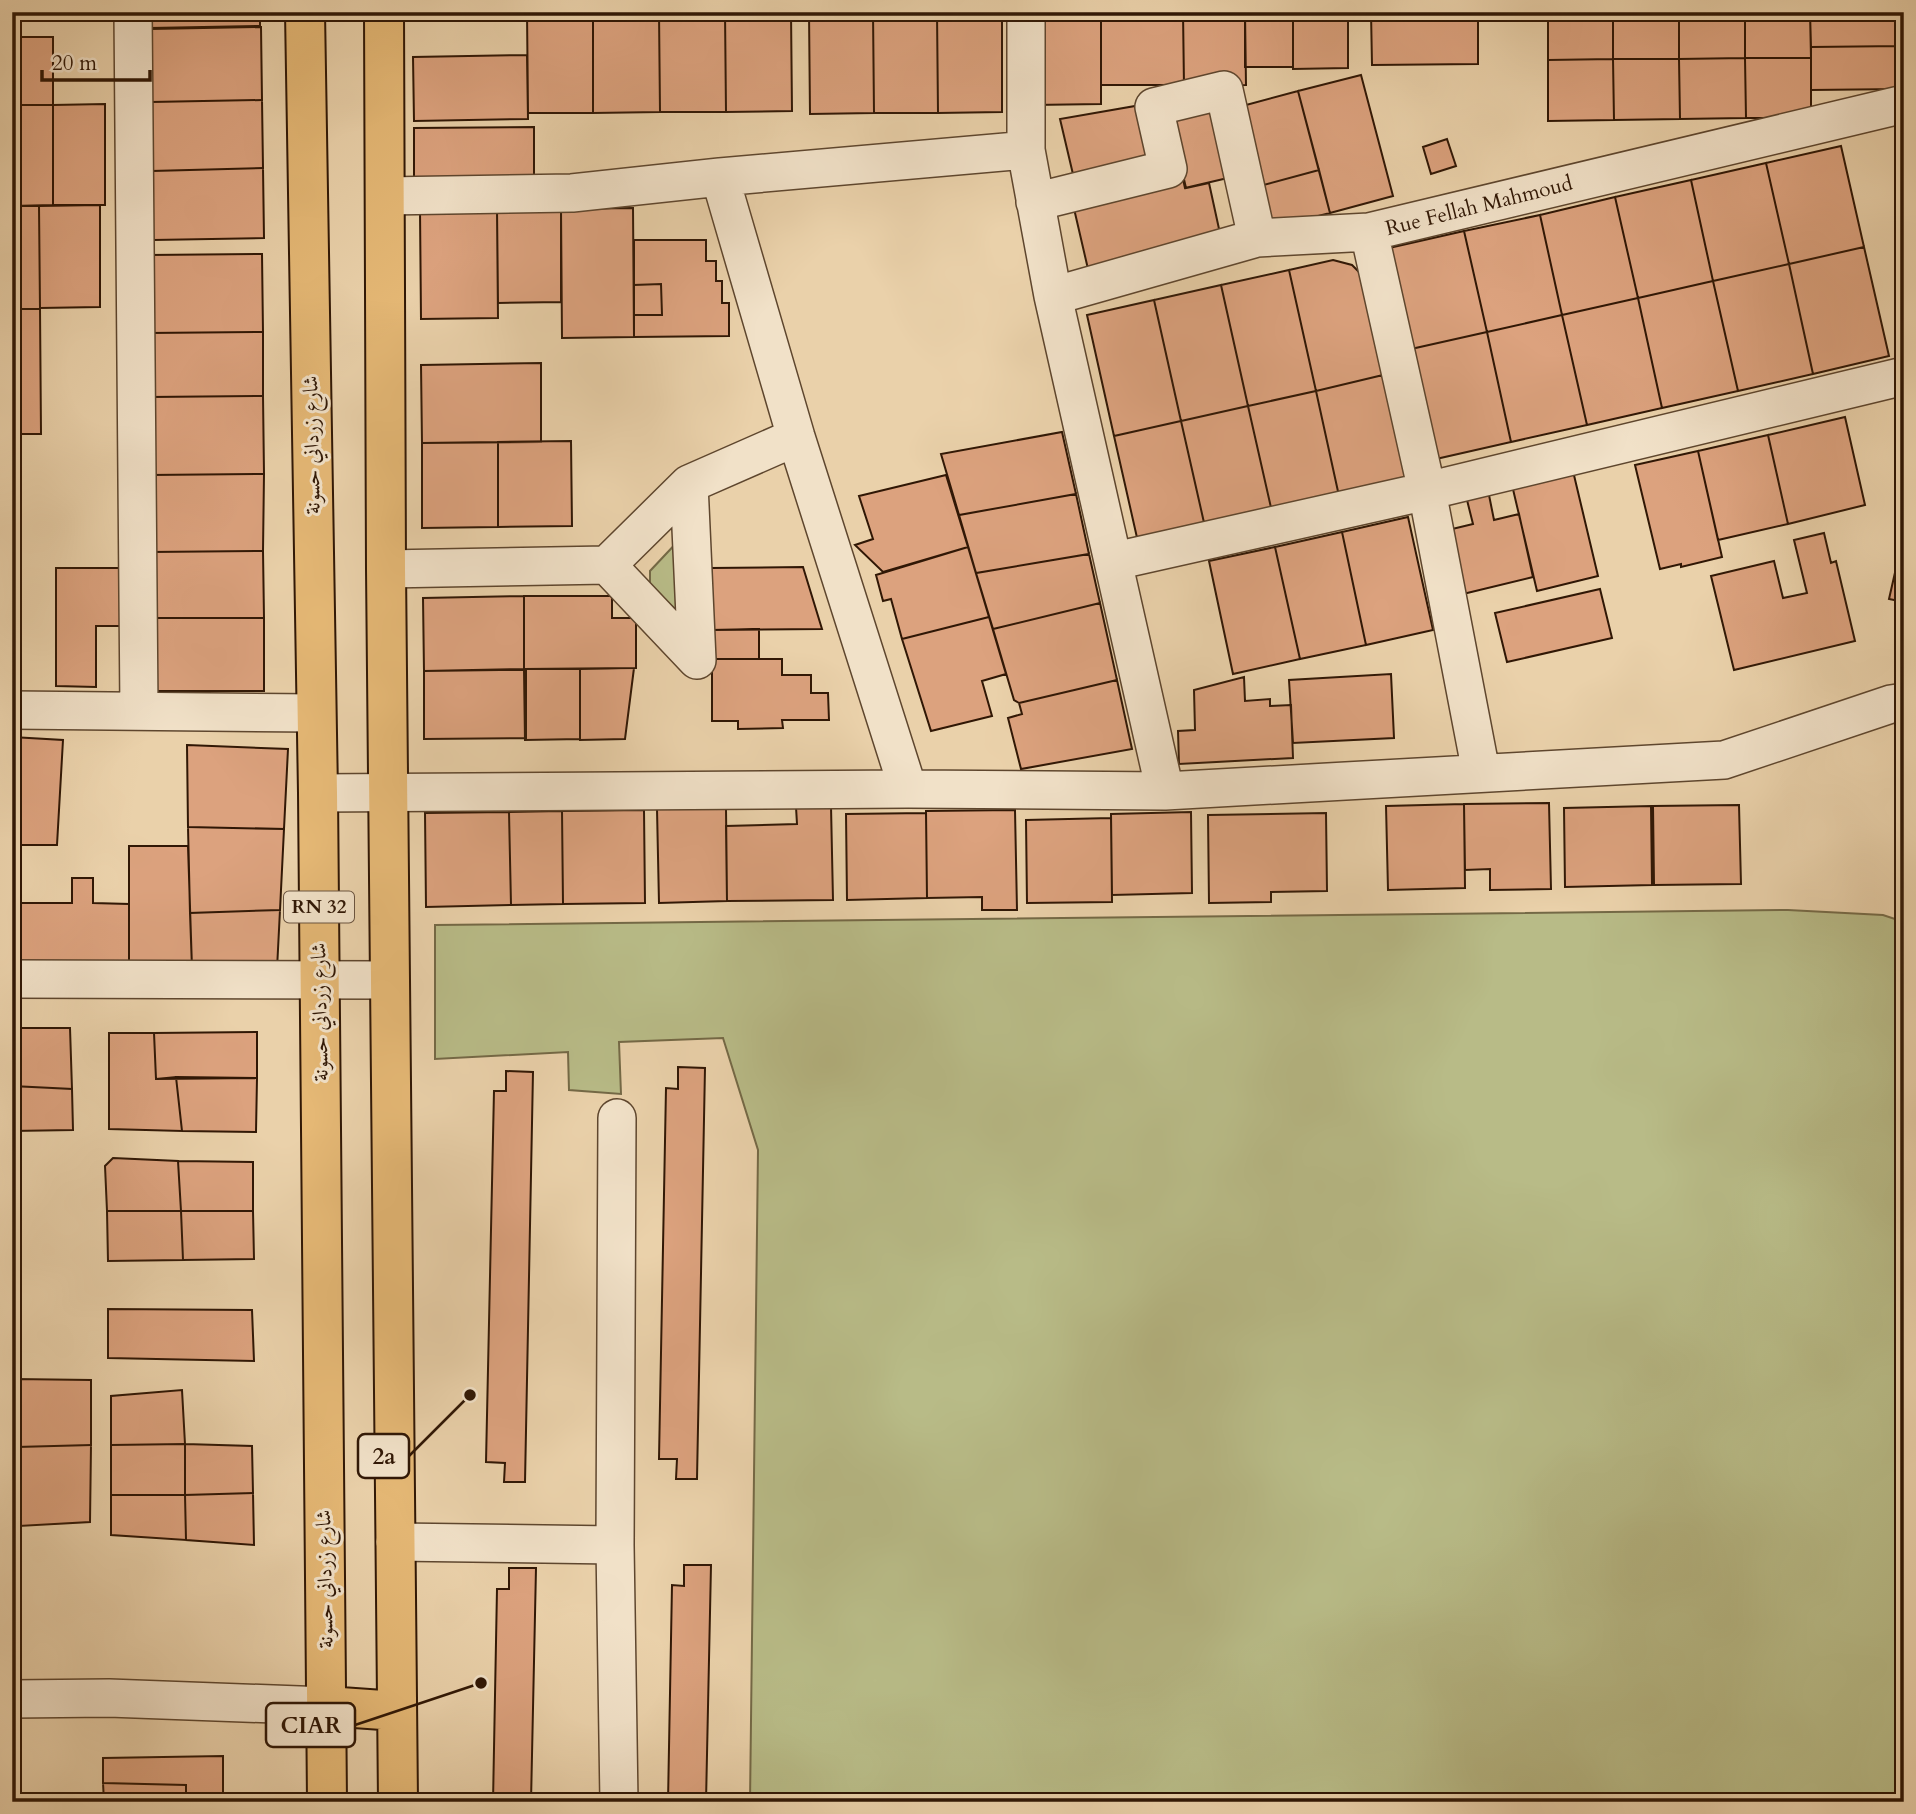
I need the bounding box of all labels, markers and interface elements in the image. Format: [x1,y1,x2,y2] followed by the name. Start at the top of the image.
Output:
[42,38,150,82] scale bar
[52,49,97,78] text: 20 m
[1382,169,1576,243] street label: Rue Fellah Mahmoud
[296,375,331,515] street label: شارع زرداني حسونة
[284,892,354,923] road number: RN 32
[304,942,339,1082] street label: شارع زرداني حسونة
[358,1434,409,1478] callout: 2a
[372,1441,396,1472] text: 2a
[309,1509,344,1649] street label: شارع زرداني حسونة
[266,1703,355,1747] callout: CIAR
[281,1710,342,1741] text: CIAR

